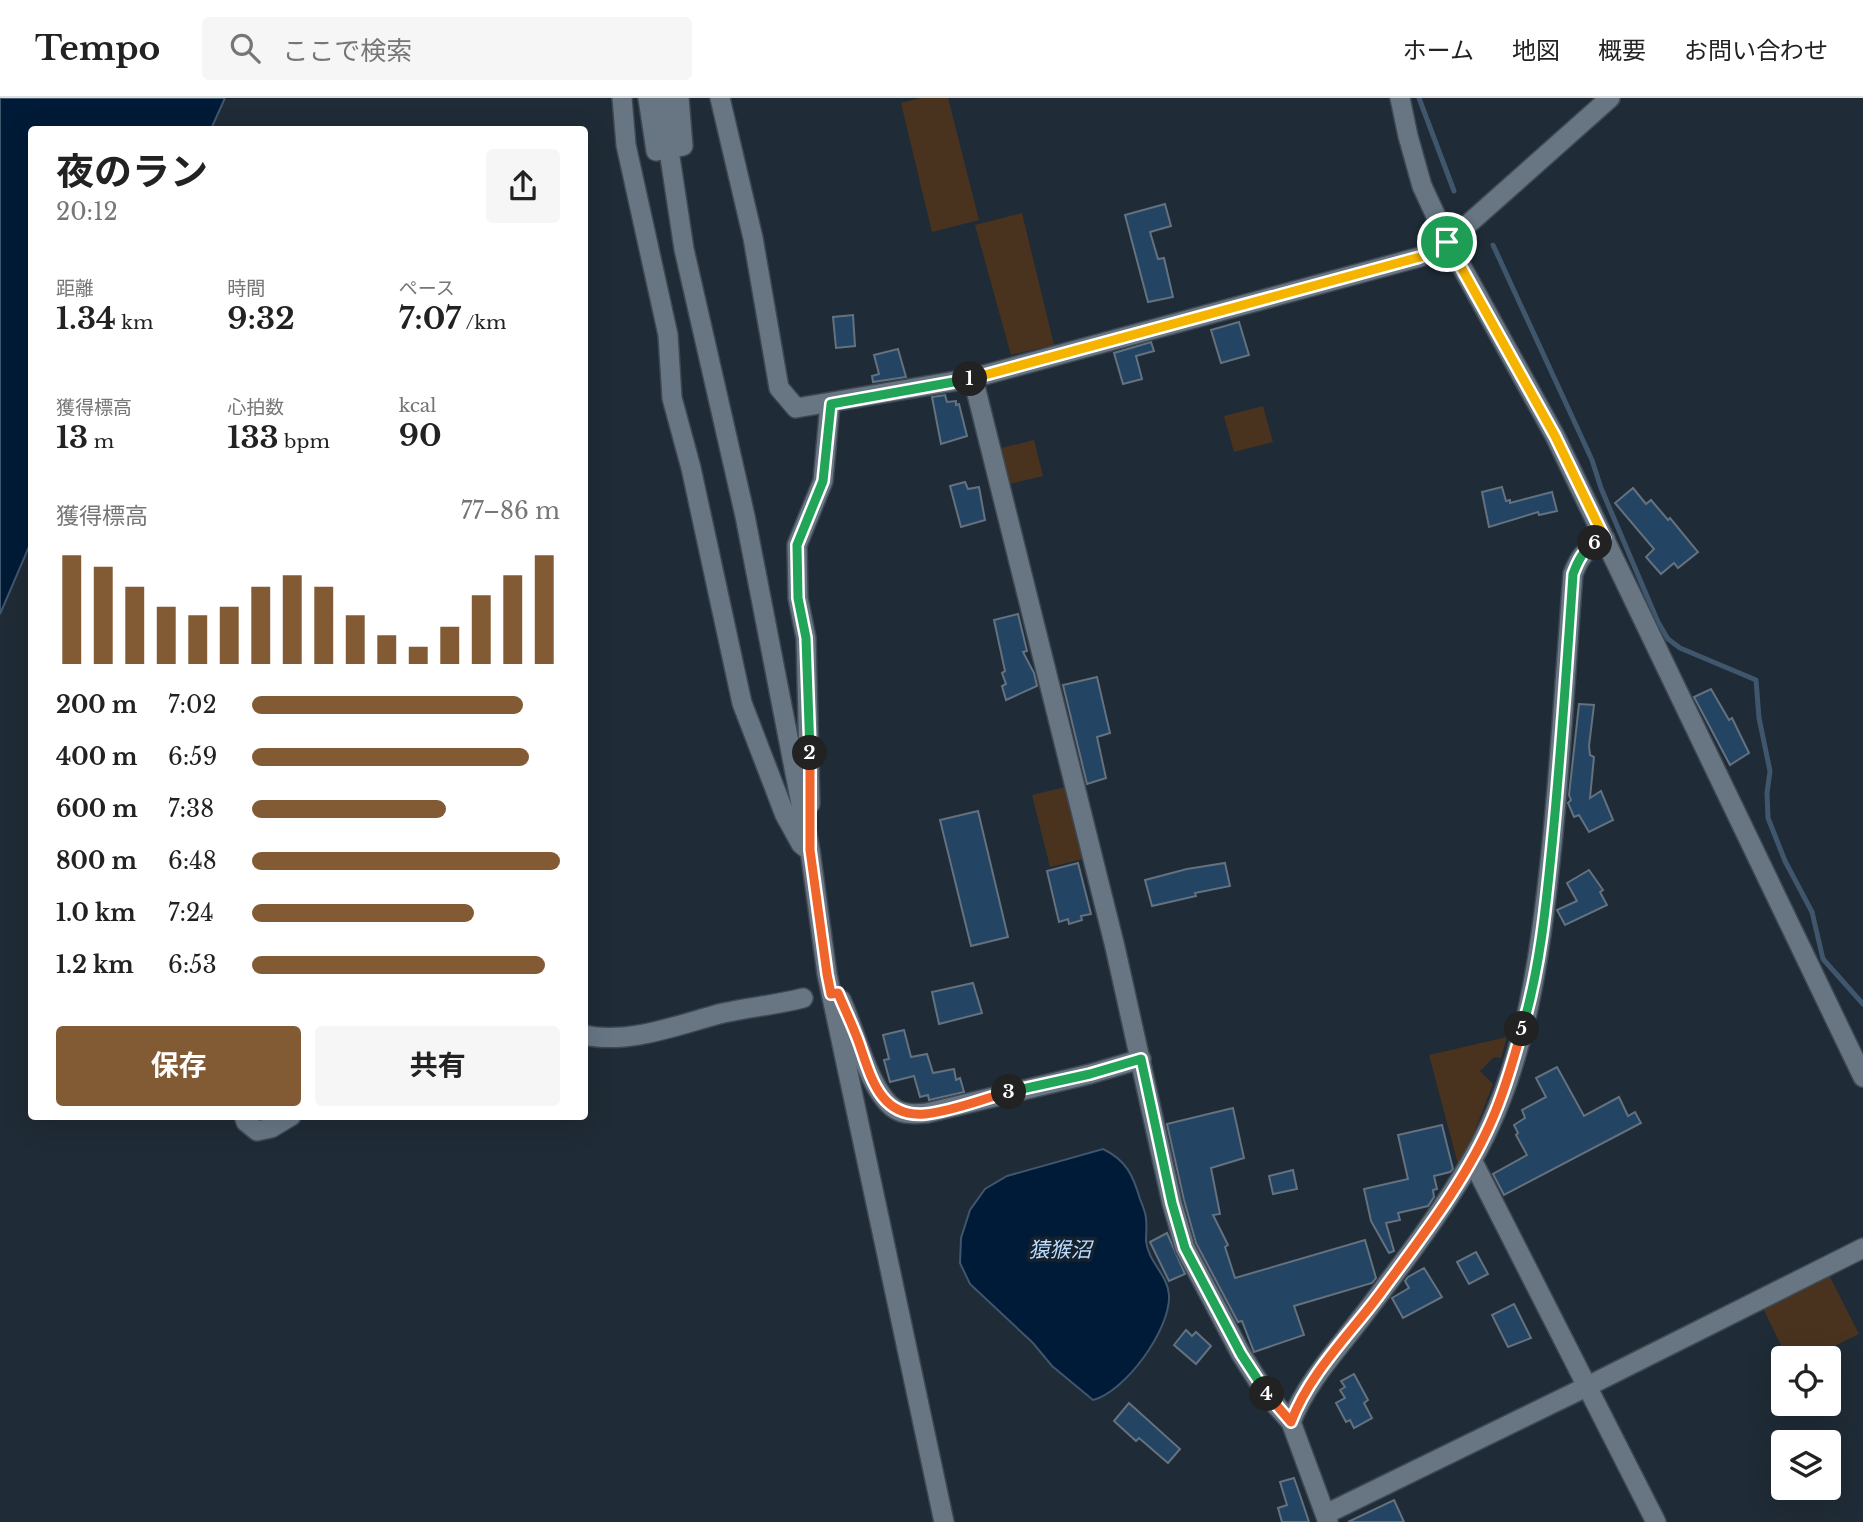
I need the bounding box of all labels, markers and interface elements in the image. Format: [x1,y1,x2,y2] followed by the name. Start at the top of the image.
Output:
[202,17,692,80] search box
[35,28,160,69] text: Tempo
[226,29,264,67] icon: search
[282,35,412,67] text: ここで検索
[1403,36,1474,65] text: ホーム
[1512,36,1560,65] text: 地図
[1598,36,1646,65] text: 概要
[1684,36,1828,65] text: お問い合わせ
[56,148,208,195] text: 夜のラン
[486,149,560,223] button: share
[56,198,118,226] text: 20:12
[1417,212,1477,272] pin
[1428,223,1466,261] icon: arrive
[56,277,94,300] text: 距離
[227,277,265,300] text: 時間
[399,277,455,300] text: ペース
[56,300,116,337] text: 1.34
[227,300,295,337] text: 9:32
[399,300,461,337] text: 7:07
[116,311,153,334] text: km
[461,311,506,334] text: /km
[953,362,988,396] pin: 1
[965,367,974,390] text: 1
[399,394,437,417] text: kcal
[56,396,132,419] text: 獲得標高
[227,396,284,419] text: 心拍数
[399,417,442,454] text: 90
[56,419,88,456] text: 13
[227,419,279,456] text: 133
[88,430,114,453] text: m
[279,430,330,453] text: bpm
[461,497,560,525] text: 77–86 m
[56,502,148,530] text: 獲得標高
[1578,526,1612,560] pin: 6
[1588,531,1601,554] text: 6
[56,691,137,719] text: 200 m
[168,691,217,719] text: 7:02
[792,736,828,770] pin: 2
[803,741,816,764] text: 2
[56,743,138,771] text: 400 m
[168,743,217,771] text: 6:59
[56,795,138,823] text: 600 m
[168,795,214,823] text: 7:38
[56,847,137,875] text: 800 m
[168,847,217,875] text: 6:48
[56,899,136,927] text: 1.0 km
[168,899,214,927] text: 7:24
[56,951,134,979] text: 1.2 km
[168,951,217,979] text: 6:53
[1504,1012,1540,1046] pin: 5
[1516,1017,1527,1040] text: 5
[56,1026,301,1106] button: 保存
[315,1026,560,1106] button: 共有
[992,1074,1026,1110] pin: 3
[1002,1080,1015,1103] text: 3
[1029,1237,1094,1263] water label: 猿猴沼
[1771,1346,1841,1500] map controls
[1771,1346,1841,1416] button: locate
[1250,1376,1284,1412] pin: 4
[1260,1382,1273,1405] text: 4
[1771,1430,1841,1500] button: layers

